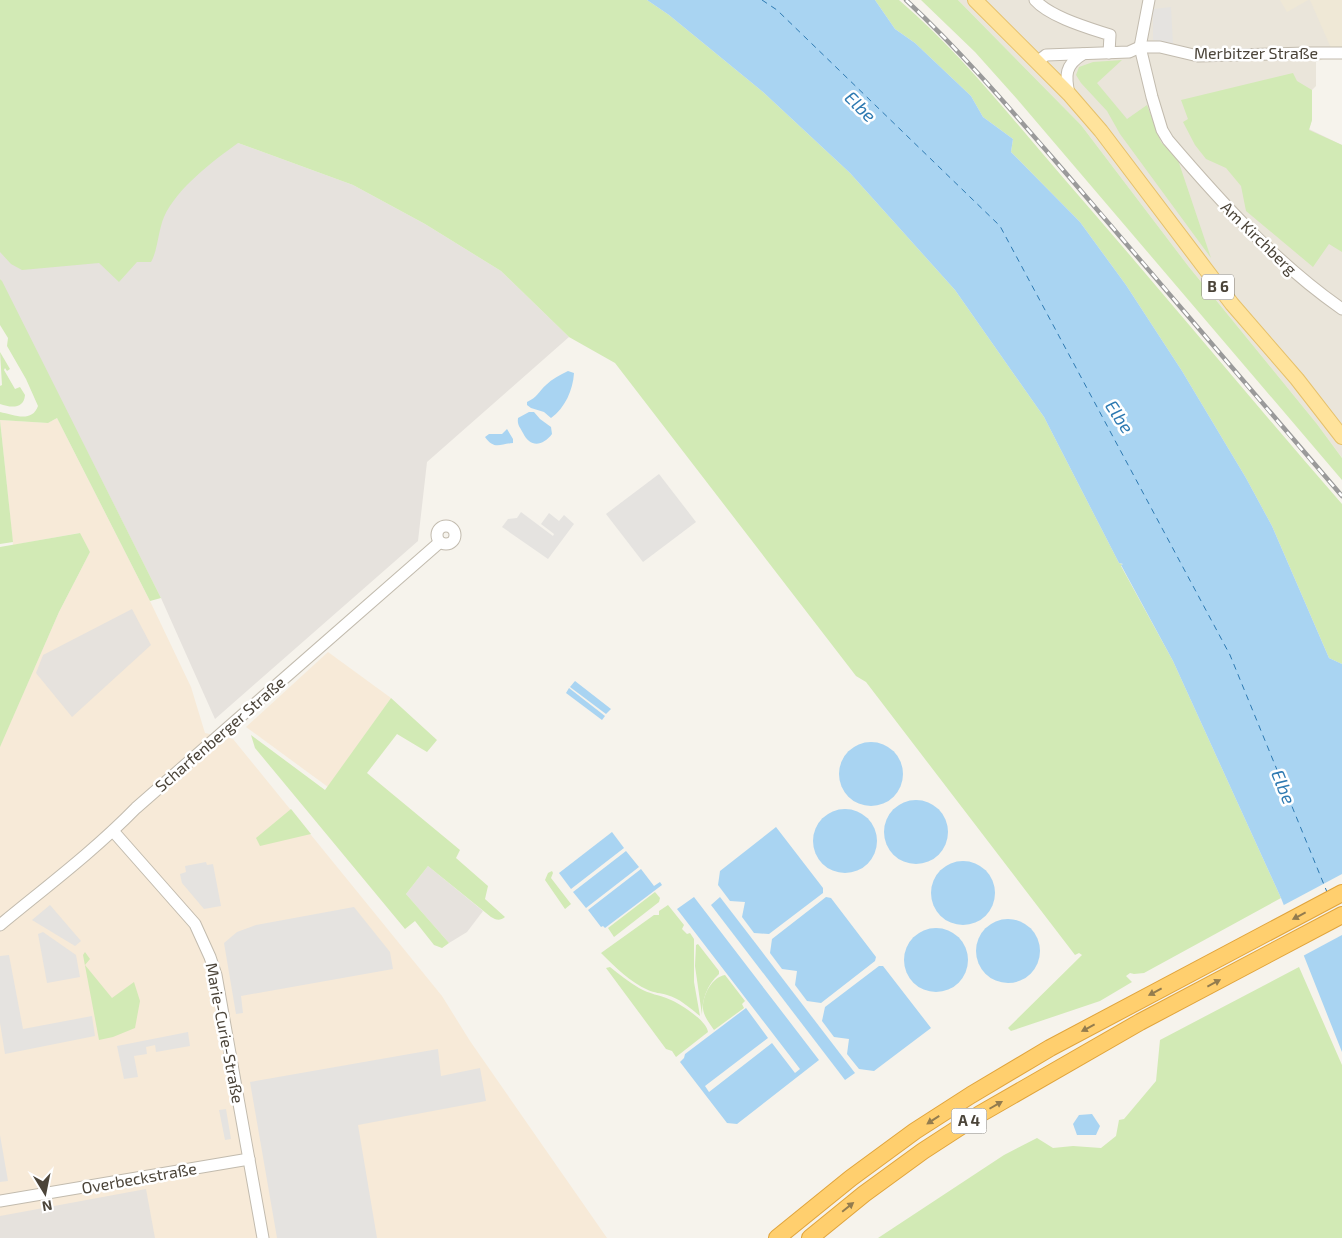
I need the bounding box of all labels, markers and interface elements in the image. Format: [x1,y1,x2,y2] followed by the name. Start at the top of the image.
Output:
[1194,43,1318,62] street label: Merbitzer Straße
[840,86,881,127] water label: Elbe
[1218,197,1301,278] street label: Am Kirchberg
[1202,274,1234,300] road number: B 6
[1101,396,1139,437] water label: Elbe
[151,672,288,795] street label: Scharfenberger Straße
[1267,766,1301,807] water label: Elbe
[1292,912,1306,920] one-way arrow
[203,961,248,1105] street label: Marie-Curie-Straße
[1207,979,1221,987] one-way arrow
[1148,988,1163,996] one-way arrow
[1080,1024,1095,1032] one-way arrow
[989,1100,1003,1109] one-way arrow
[952,1108,986,1134] road number: A 4
[926,1115,939,1124] one-way arrow
[80,1158,198,1197] street label: Overbeckstraße
[20,1168,70,1218] north arrow
[41,1197,54,1216] text: N
[841,1202,854,1213] one-way arrow

